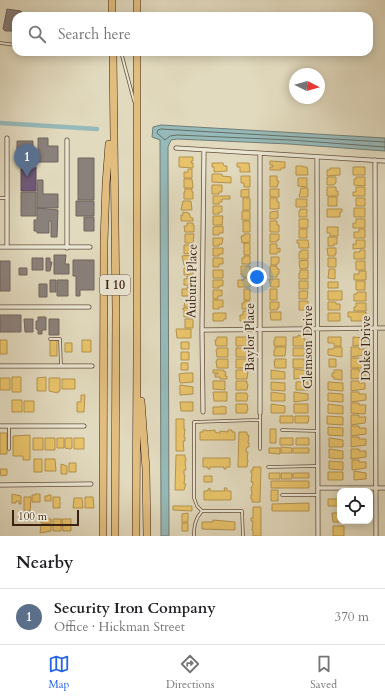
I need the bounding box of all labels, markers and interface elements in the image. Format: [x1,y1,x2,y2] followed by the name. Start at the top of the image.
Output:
[12,12,373,56] search box
[26,23,48,45] icon: search
[58,24,131,44] text: Search here
[289,68,325,104] north arrow
[14,144,40,177] pin: 1
[182,243,202,318] street label: Auburn Place
[247,267,267,287] your location
[100,275,130,295] road number: I 10
[241,303,259,371] street label: Baylor Place
[299,305,317,389] street label: Clemson Drive
[357,315,375,381] street label: Duke Drive
[337,488,373,524] map controls
[337,488,373,524] button: locate
[12,508,79,527] scale bar
[18,509,47,524] text: 100 m
[16,551,73,574] text: Nearby
[54,598,216,618] text: Security Iron Company
[26,608,32,626] text: 1
[335,608,369,626] text: 370 m
[54,618,185,636] text: Office · Hickman Street
[48,653,70,692] tab: Map
[166,653,214,692] tab: Directions
[310,653,337,692] tab: Saved

